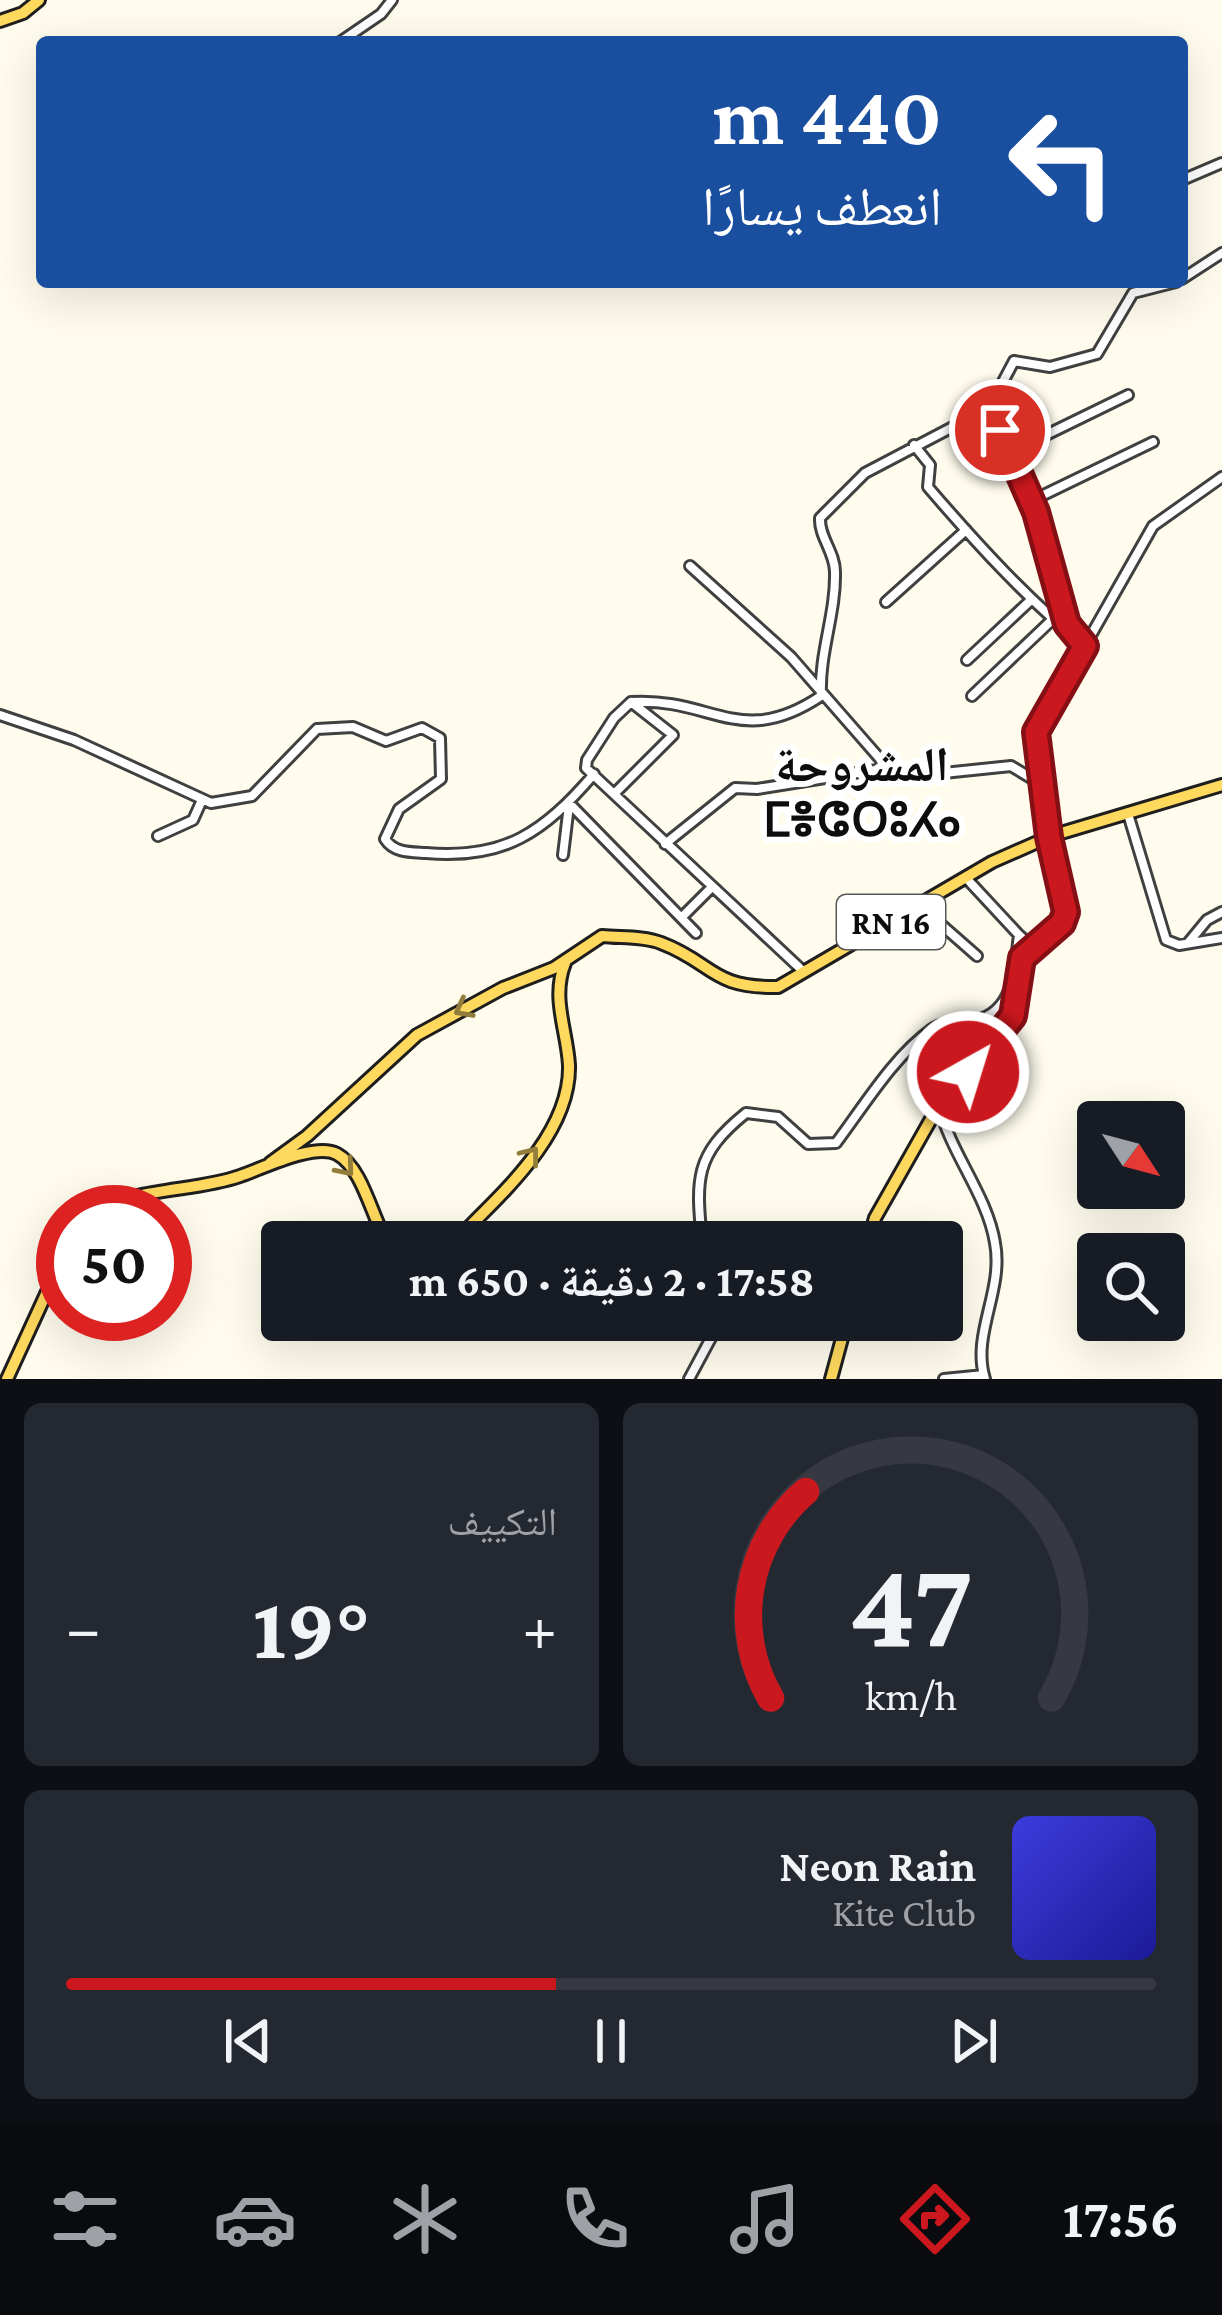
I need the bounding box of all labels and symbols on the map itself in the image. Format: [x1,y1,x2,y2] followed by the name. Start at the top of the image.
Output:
[949,379,1051,481] pin
[763,738,961,846] district label: المشروحة ⵎⴻⵛⵔⵓⵃⴰ
[837,895,945,949] road number: RN 16
[454,995,475,1018] one-way arrow
[905,1009,1031,1135] position arrow
[1077,1101,1185,1209] north arrow
[517,1146,538,1168] one-way arrow
[332,1155,353,1177] one-way arrow
[36,1185,192,1341] speed limit sign: 50

